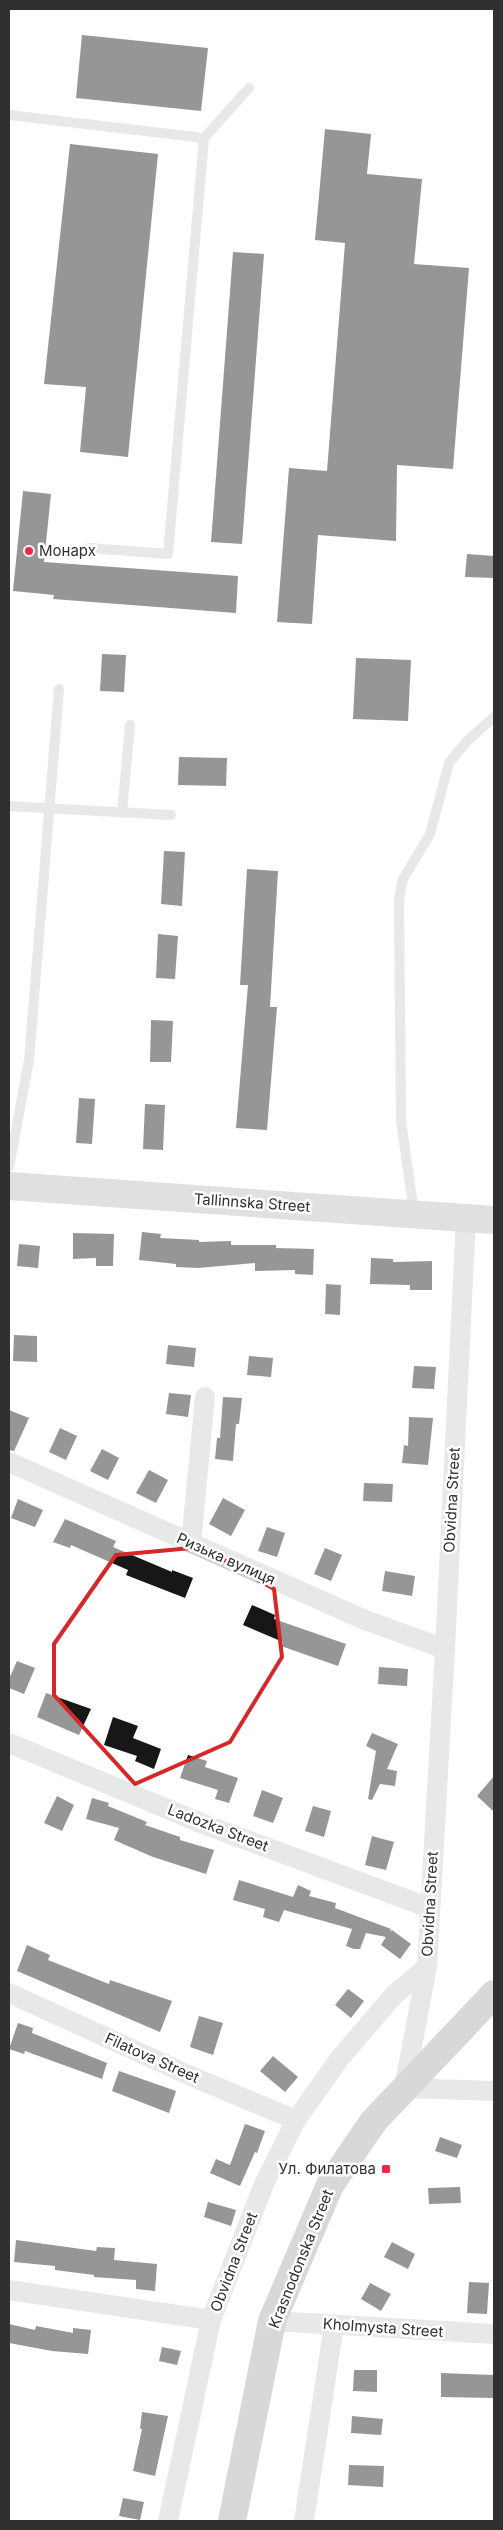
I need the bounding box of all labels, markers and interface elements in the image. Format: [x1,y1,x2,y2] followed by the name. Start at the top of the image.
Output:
[39,541,96,560] place label: Монарх
[23,545,35,557] marker: Монарх
[193,1189,311,1216] street label: Tallinnska Street
[439,1447,464,1553] street label: Obvidna Street
[174,1528,278,1589] street label: Ризька вулиця
[165,1800,271,1855] street label: Ladozka Street
[417,1851,442,1957] street label: Obvidna Street
[102,2028,202,2087] street label: Filatova Street
[278,2159,376,2178] place label: Ул. Филатова
[380,2163,392,2175] marker: Ул. Филатова
[264,2187,337,2331] street label: Krasnodonska Street
[206,2209,261,2314] street label: Obvidna Street
[322,2314,444,2341] street label: Kholmysta Street

